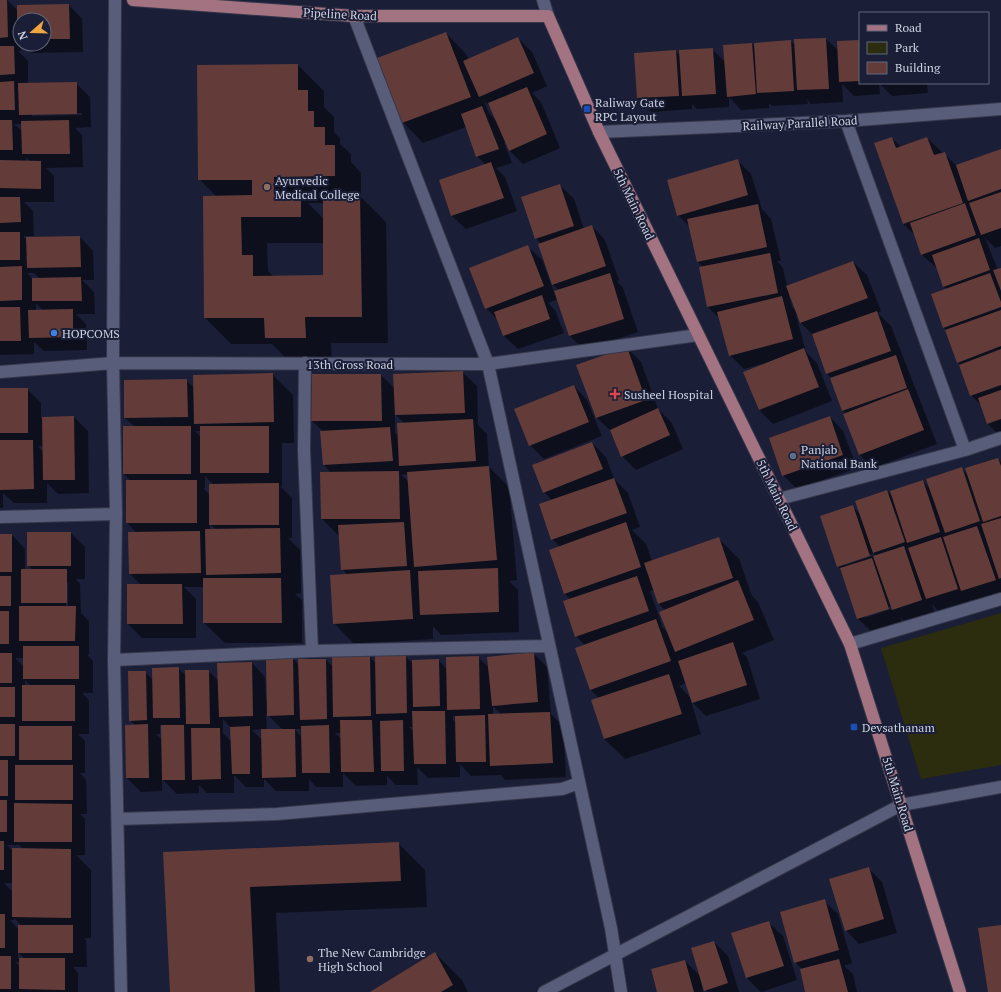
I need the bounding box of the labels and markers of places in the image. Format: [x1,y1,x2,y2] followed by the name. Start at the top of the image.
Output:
[595,95,665,124] place label: Raliway Gate RPC Layout
[582,104,592,114] marker: Raliway Gate RPC Layout
[275,173,360,202] place label: Ayurvedic Medical College
[262,182,272,192] marker: Ayurvedic Medical College
[62,326,120,341] place label: HOPCOMS
[49,328,59,338] marker: HOPCOMS
[624,387,714,402] place label: Susheel Hospital
[609,388,621,400] marker: Susheel Hospital
[801,442,878,471] place label: Panjab National Bank
[788,451,798,461] marker: Panjab National Bank
[862,720,935,735] place label: Devsathanam
[849,722,859,732] marker: Devsathanam
[318,945,426,974] place label: The New Cambridge High School
[305,954,315,964] marker: The New Cambridge High School

